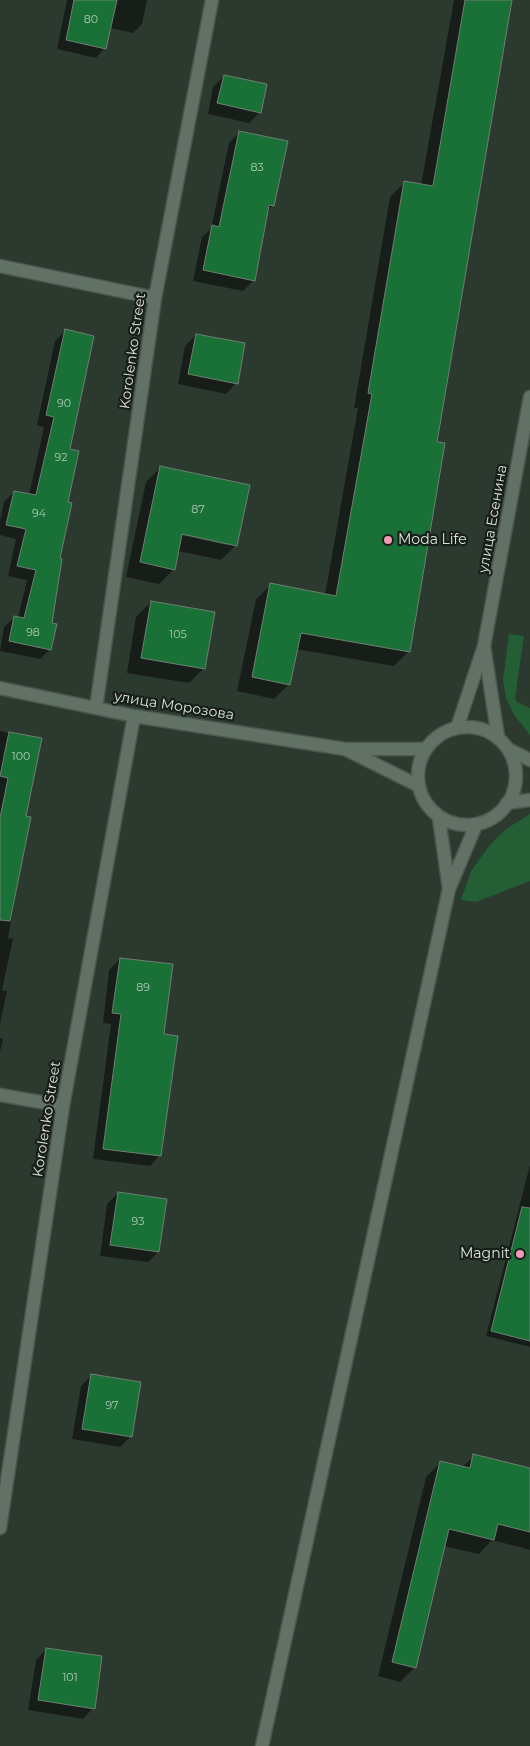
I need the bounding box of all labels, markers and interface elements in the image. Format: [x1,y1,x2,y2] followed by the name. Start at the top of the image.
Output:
[84,13,98,27] house number: 80
[250,161,264,175] house number: 83
[117,292,149,410] street label: Korolenko Street
[57,397,71,411] house number: 90
[55,451,67,465] house number: 92
[475,464,511,574] street label: улица Есенина
[191,503,205,517] house number: 87
[32,507,46,521] house number: 94
[398,532,467,548] place label: Moda Life
[382,534,394,546] marker: Moda Life
[26,626,40,640] house number: 98
[169,628,187,642] house number: 105
[113,688,235,724] street label: улица Морозова
[12,750,30,764] house number: 100
[136,981,150,995] house number: 89
[30,1060,64,1178] street label: Korolenko Street
[132,1215,144,1229] house number: 93
[460,1246,510,1262] place label: Magnit
[514,1248,526,1260] marker: Magnit
[105,1399,119,1413] house number: 97
[62,1671,78,1685] house number: 101

